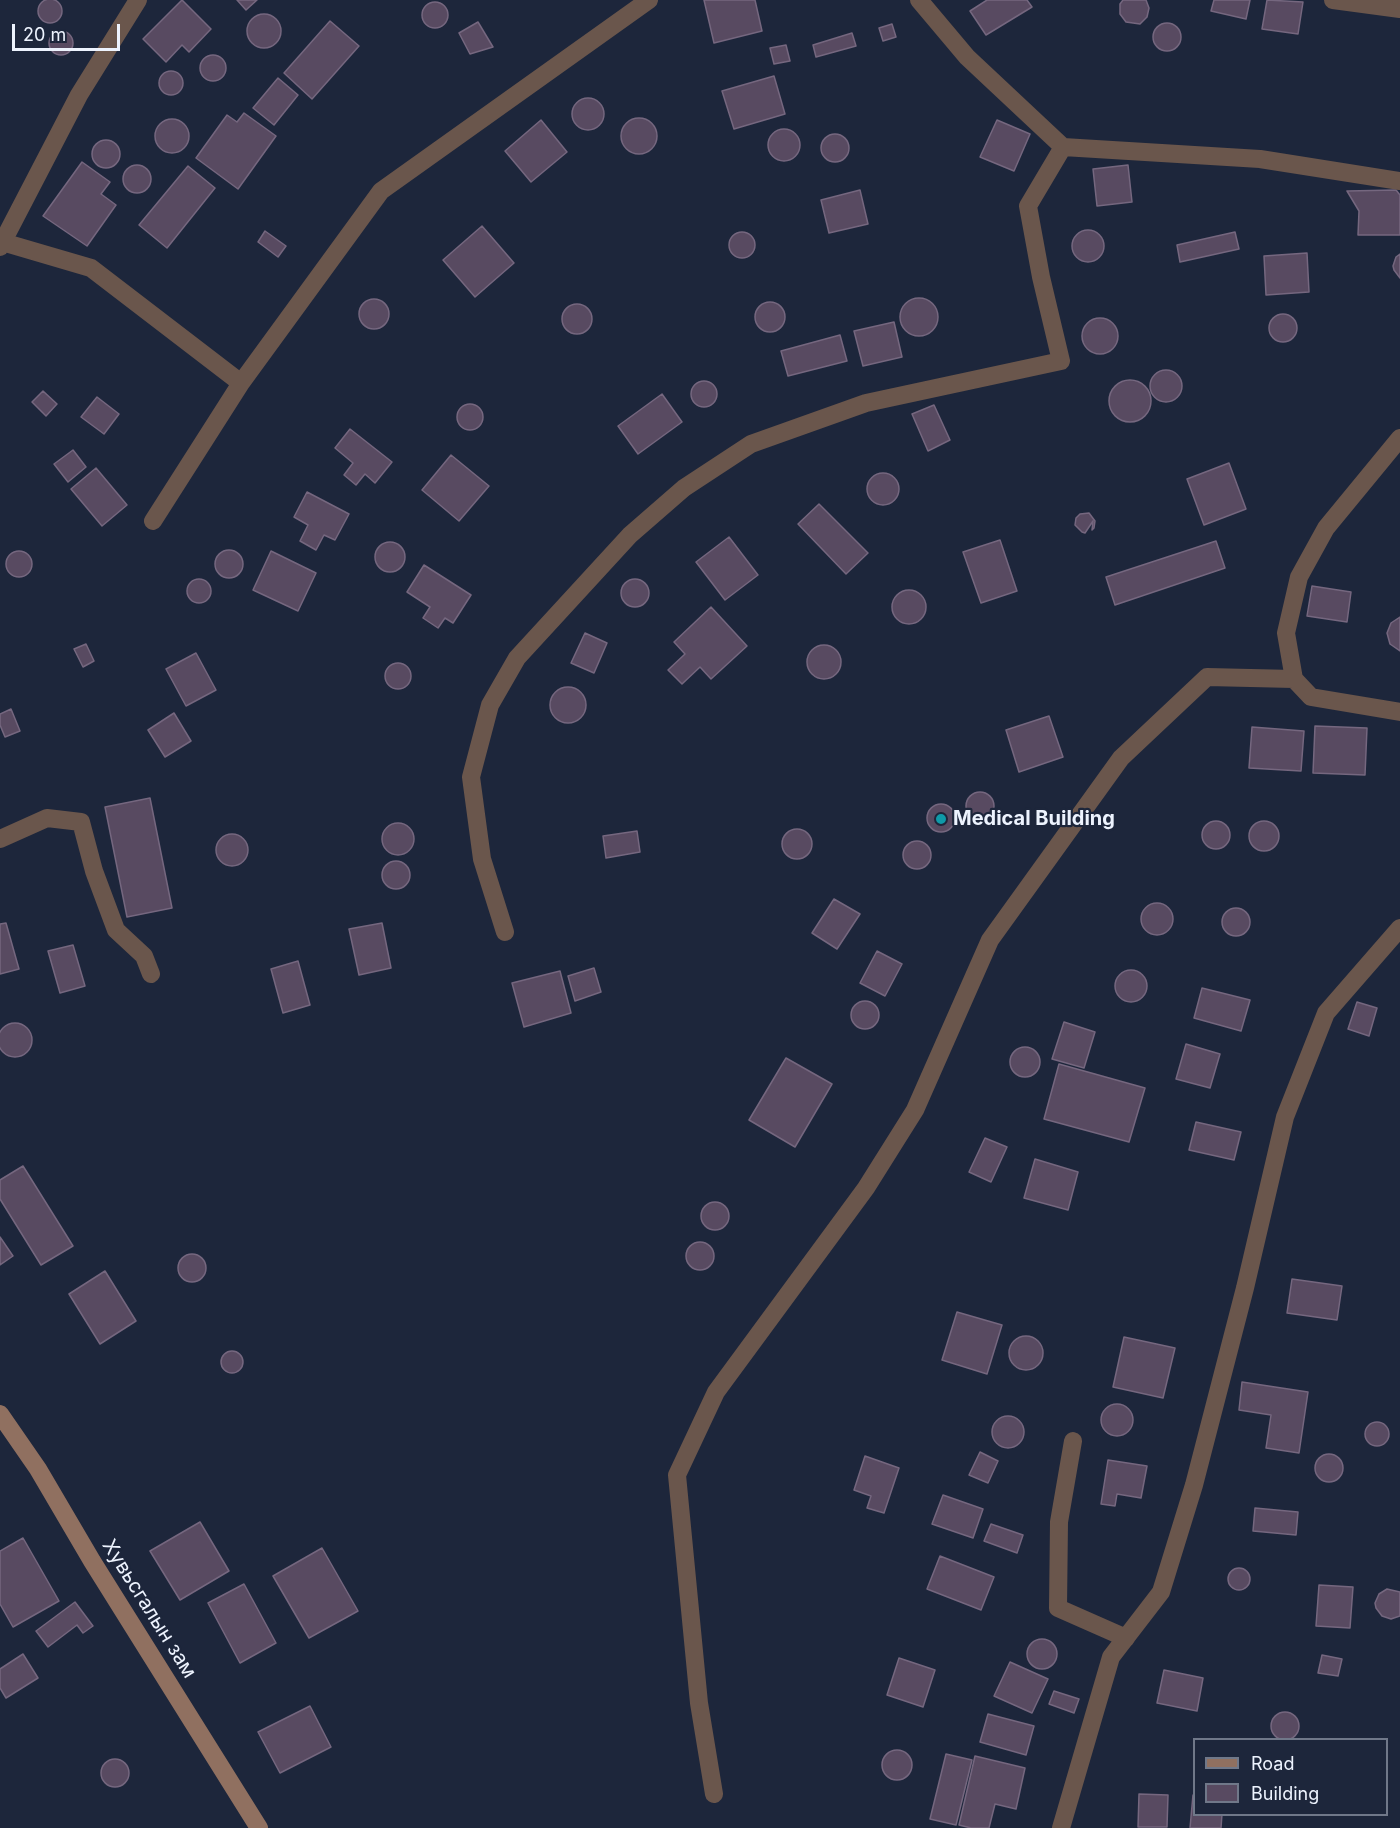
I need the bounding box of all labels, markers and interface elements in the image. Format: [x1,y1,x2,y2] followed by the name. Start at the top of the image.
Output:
[15,12,123,50] scale bar
[23,24,66,45] text: 20 m
[953,807,1115,831] place label: Medical Building
[934,812,948,826] marker: Medical Building
[97,1535,201,1683] street label: Хувьсгалын зам
[1193,1738,1388,1816] legend
[1251,1753,1294,1774] text: Road
[1251,1783,1319,1804] text: Building

